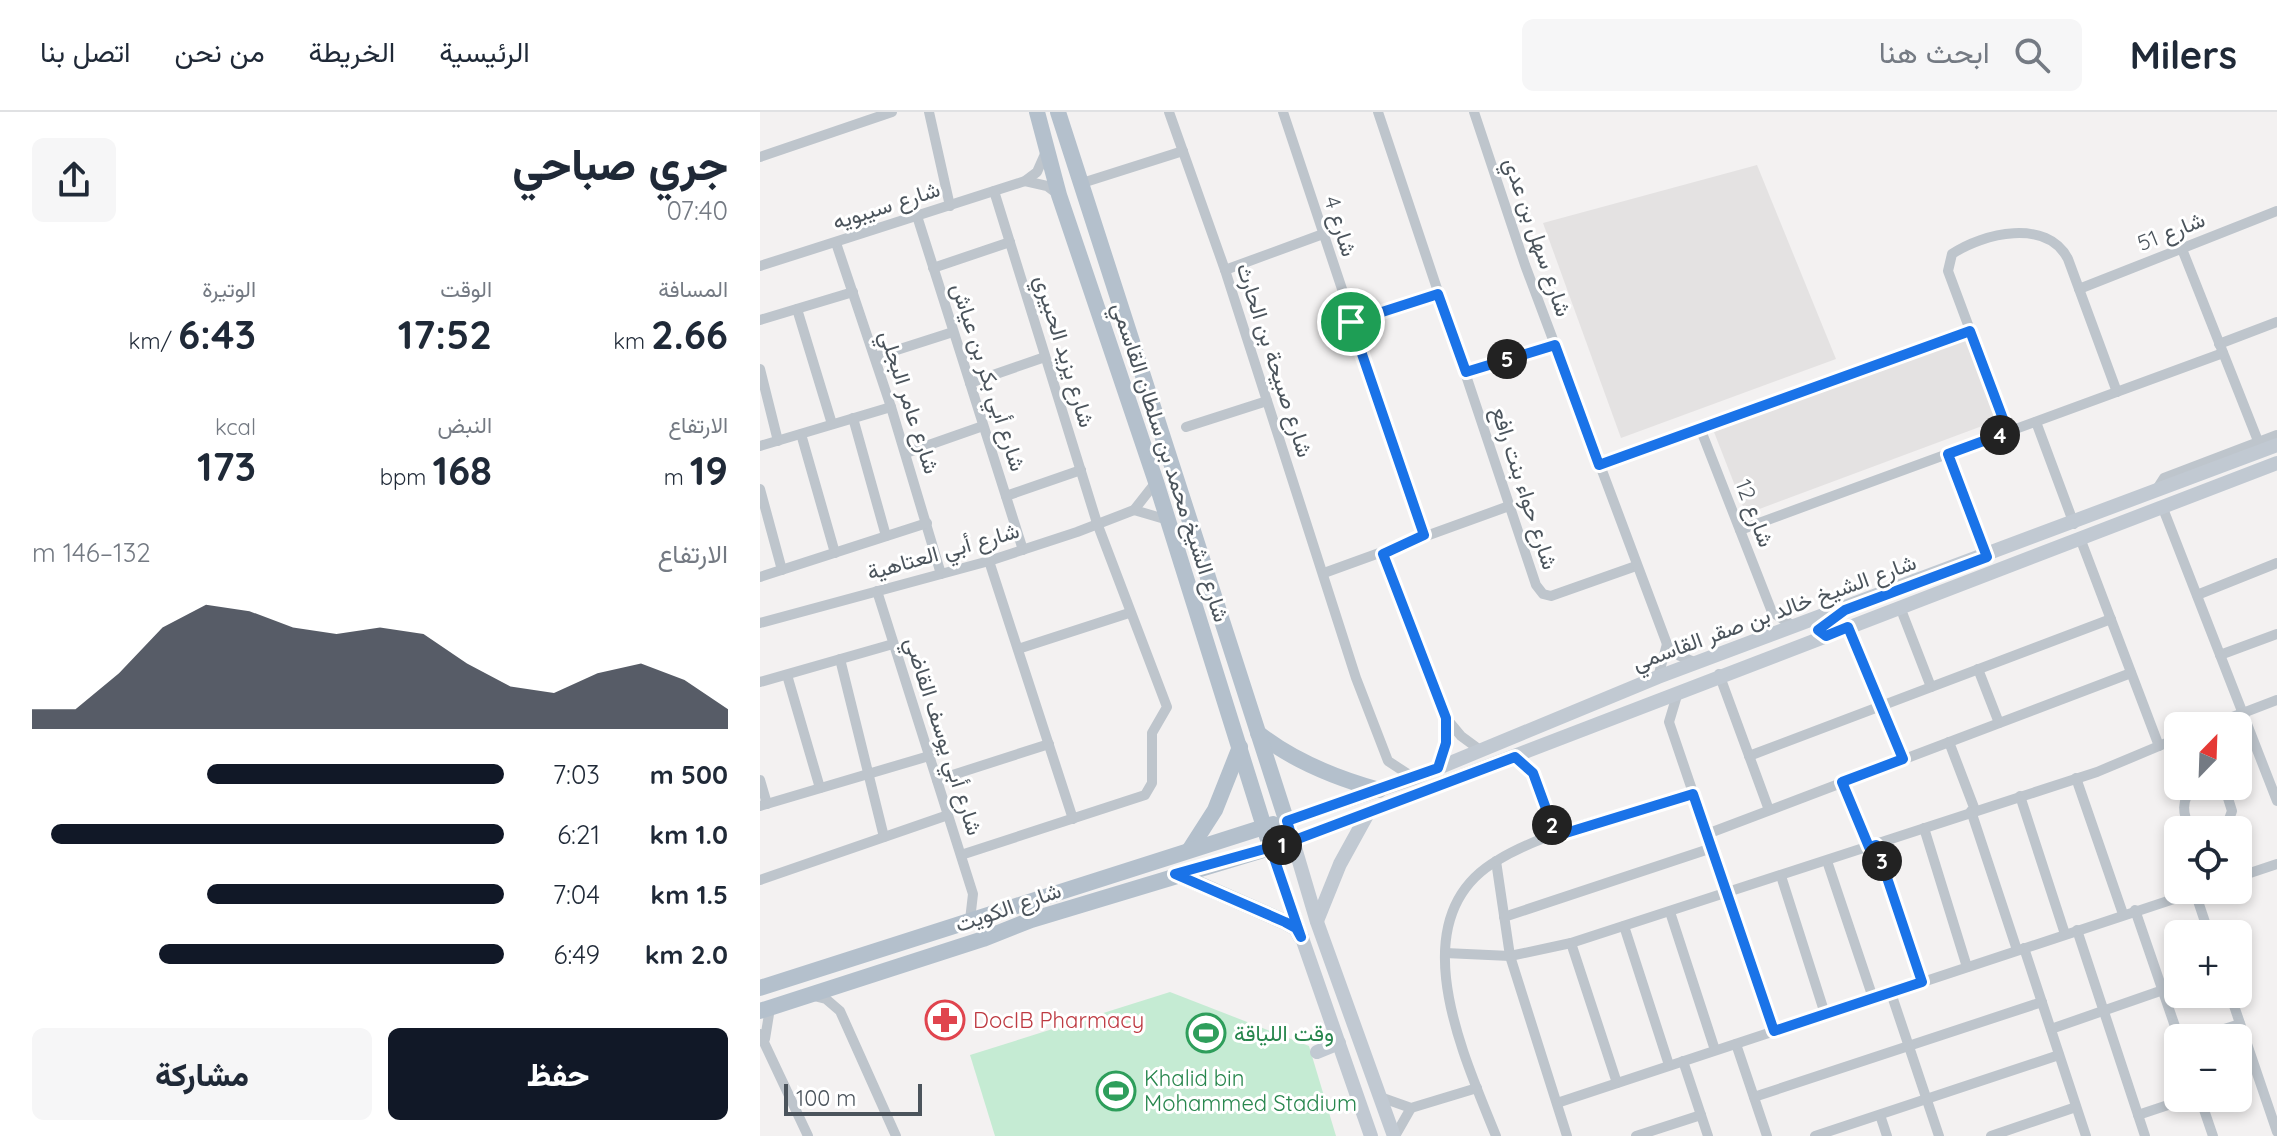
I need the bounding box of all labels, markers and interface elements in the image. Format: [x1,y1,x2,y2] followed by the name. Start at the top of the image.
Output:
[1522,19,2082,91] search box
[2130,31,2237,79] text: Milers
[1879,33,1990,71] text: ابحث هنا
[2010,33,2054,77] icon: search
[40,34,131,69] text: اتصل بنا
[175,34,265,69] text: من نحن
[309,34,395,69] text: الخريطة
[439,34,530,69] text: الرئيسية
[512,136,728,191] text: جري صباحي
[32,138,116,222] button: share
[1493,154,1578,322] street label: شارع سهل بن عدي
[829,174,944,236] street label: شارع سيبويه
[1317,192,1364,260] street label: شارع 4
[667,194,728,227] text: 07:40
[2133,205,2209,258] street label: شارع 51
[1229,259,1320,461] street label: شارع صبيحة بن الحارث
[1024,271,1101,432] street label: شارع يزيد الحبيري
[202,275,256,303] text: الوتيرة
[440,275,492,303] text: الوقت
[658,275,728,303] text: المسافة
[941,279,1033,476] street label: شارع أبي بكر بن عياش
[1317,288,1385,356] pin
[1101,299,1236,627] street label: شارع الشيخ محمد بن سلطان القاسمي
[1329,300,1373,344] icon: arrive
[178,309,256,359] text: 6:43
[398,309,492,359] text: 17:52
[651,309,728,359] text: 2.66
[129,327,178,355] text: /km
[613,327,651,355] text: km
[869,327,946,479] street label: شارع عامر البجلي
[1487,339,1527,379] pin: 5
[1501,345,1513,373] text: 5
[1485,403,1565,573] street label: شارع حواء بنت رافع
[438,411,492,439] text: النبض
[668,411,728,439] text: الارتفاع
[215,413,256,441] text: kcal
[1980,415,2020,455] pin: 4
[1994,421,2006,449] text: 4
[197,441,256,491] text: 173
[432,445,492,495] text: 168
[690,445,728,495] text: 19
[380,463,432,491] text: bpm
[664,463,690,491] text: m
[1728,475,1781,551] street label: شارع 12
[864,516,1024,591] street label: شارع أبي العتاهية
[32,536,151,569] text: 132–146 m
[657,537,728,570] text: الارتفاع
[1628,548,1921,681] street label: شارع الشيخ خالد بن صقر القاسمي
[894,633,989,840] street label: شارع أبي يوسف القاضي
[2164,712,2252,800] north arrow
[2164,712,2252,1112] map controls
[553,758,600,791] text: 7:03
[650,758,728,791] text: 500 m
[1532,805,1572,845] pin: 2
[1546,811,1558,839] text: 2
[2164,816,2252,904] button: locate
[557,818,600,851] text: 6:21
[649,818,728,851] text: 1.0 km
[1262,825,1302,865] pin: 1
[1278,831,1286,859] text: 1
[1862,841,1902,881] pin: 3
[1876,847,1888,875] text: 3
[951,876,1065,939] street label: شارع الكويت
[553,878,600,911] text: 7:04
[650,878,728,911] text: 1.5 km
[2164,920,2252,1008] button: +
[553,938,600,971] text: 6:49
[645,938,728,971] text: 2.0 km
[924,999,966,1041] pharmacy icon: DocIB Pharmacy
[973,1006,1144,1034] place label: DocIB Pharmacy
[1185,1012,1227,1054] sports icon: وقت اللياقة
[1234,1019,1334,1047] place label: وقت اللياقة
[2164,1024,2252,1112] button: −
[32,1028,372,1120] button: مشاركة
[388,1028,728,1120] button: حفظ
[1144,1064,1357,1117] place label: Khalid bin Mohammed Stadium
[1095,1070,1137,1112] sports icon: Khalid bin Mohammed Stadium
[784,1080,922,1116] scale bar
[796,1084,856,1112] text: 100 m

